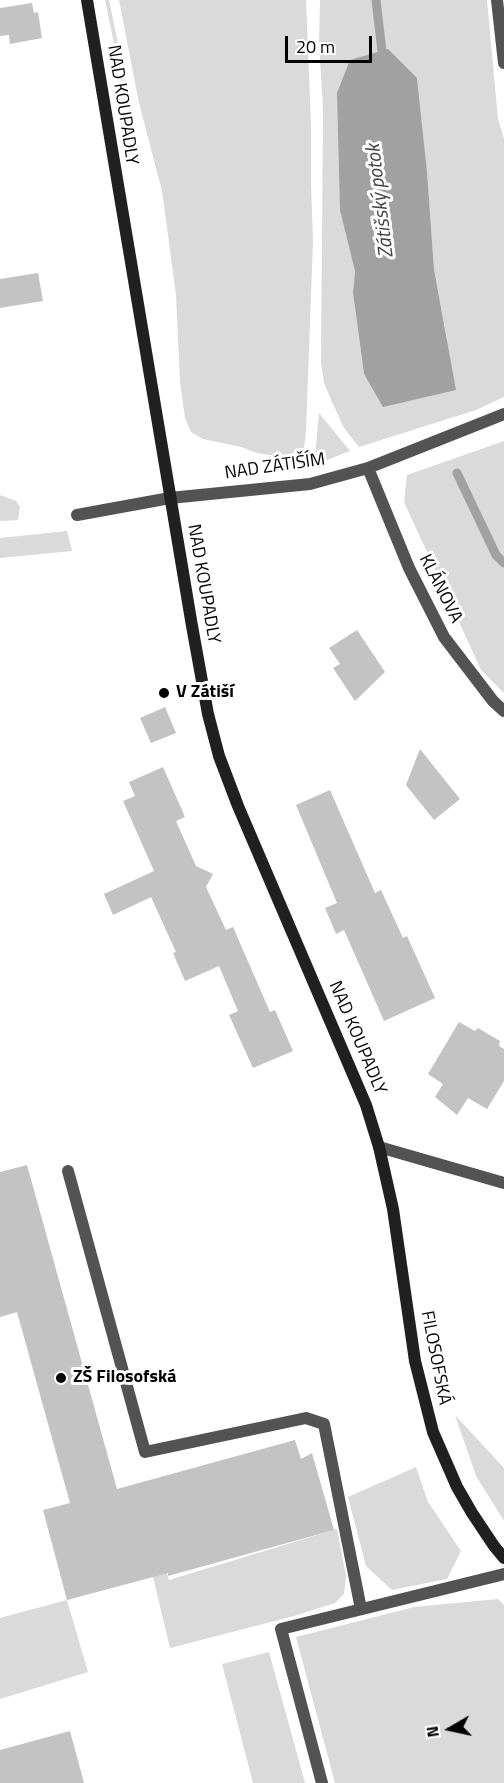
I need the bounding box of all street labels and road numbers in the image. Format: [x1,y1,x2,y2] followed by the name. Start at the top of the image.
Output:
[102,44,142,166] street label: NAD KOUPADLY
[223,449,327,485] street label: NAD ZÁTIŠÍM
[182,523,224,645] street label: NAD KOUPADLY
[414,551,466,627] street label: KLÁNOVA
[323,978,391,1098] street label: NAD KOUPADLY
[415,1309,455,1407] street label: FILOSOFSKÁ

